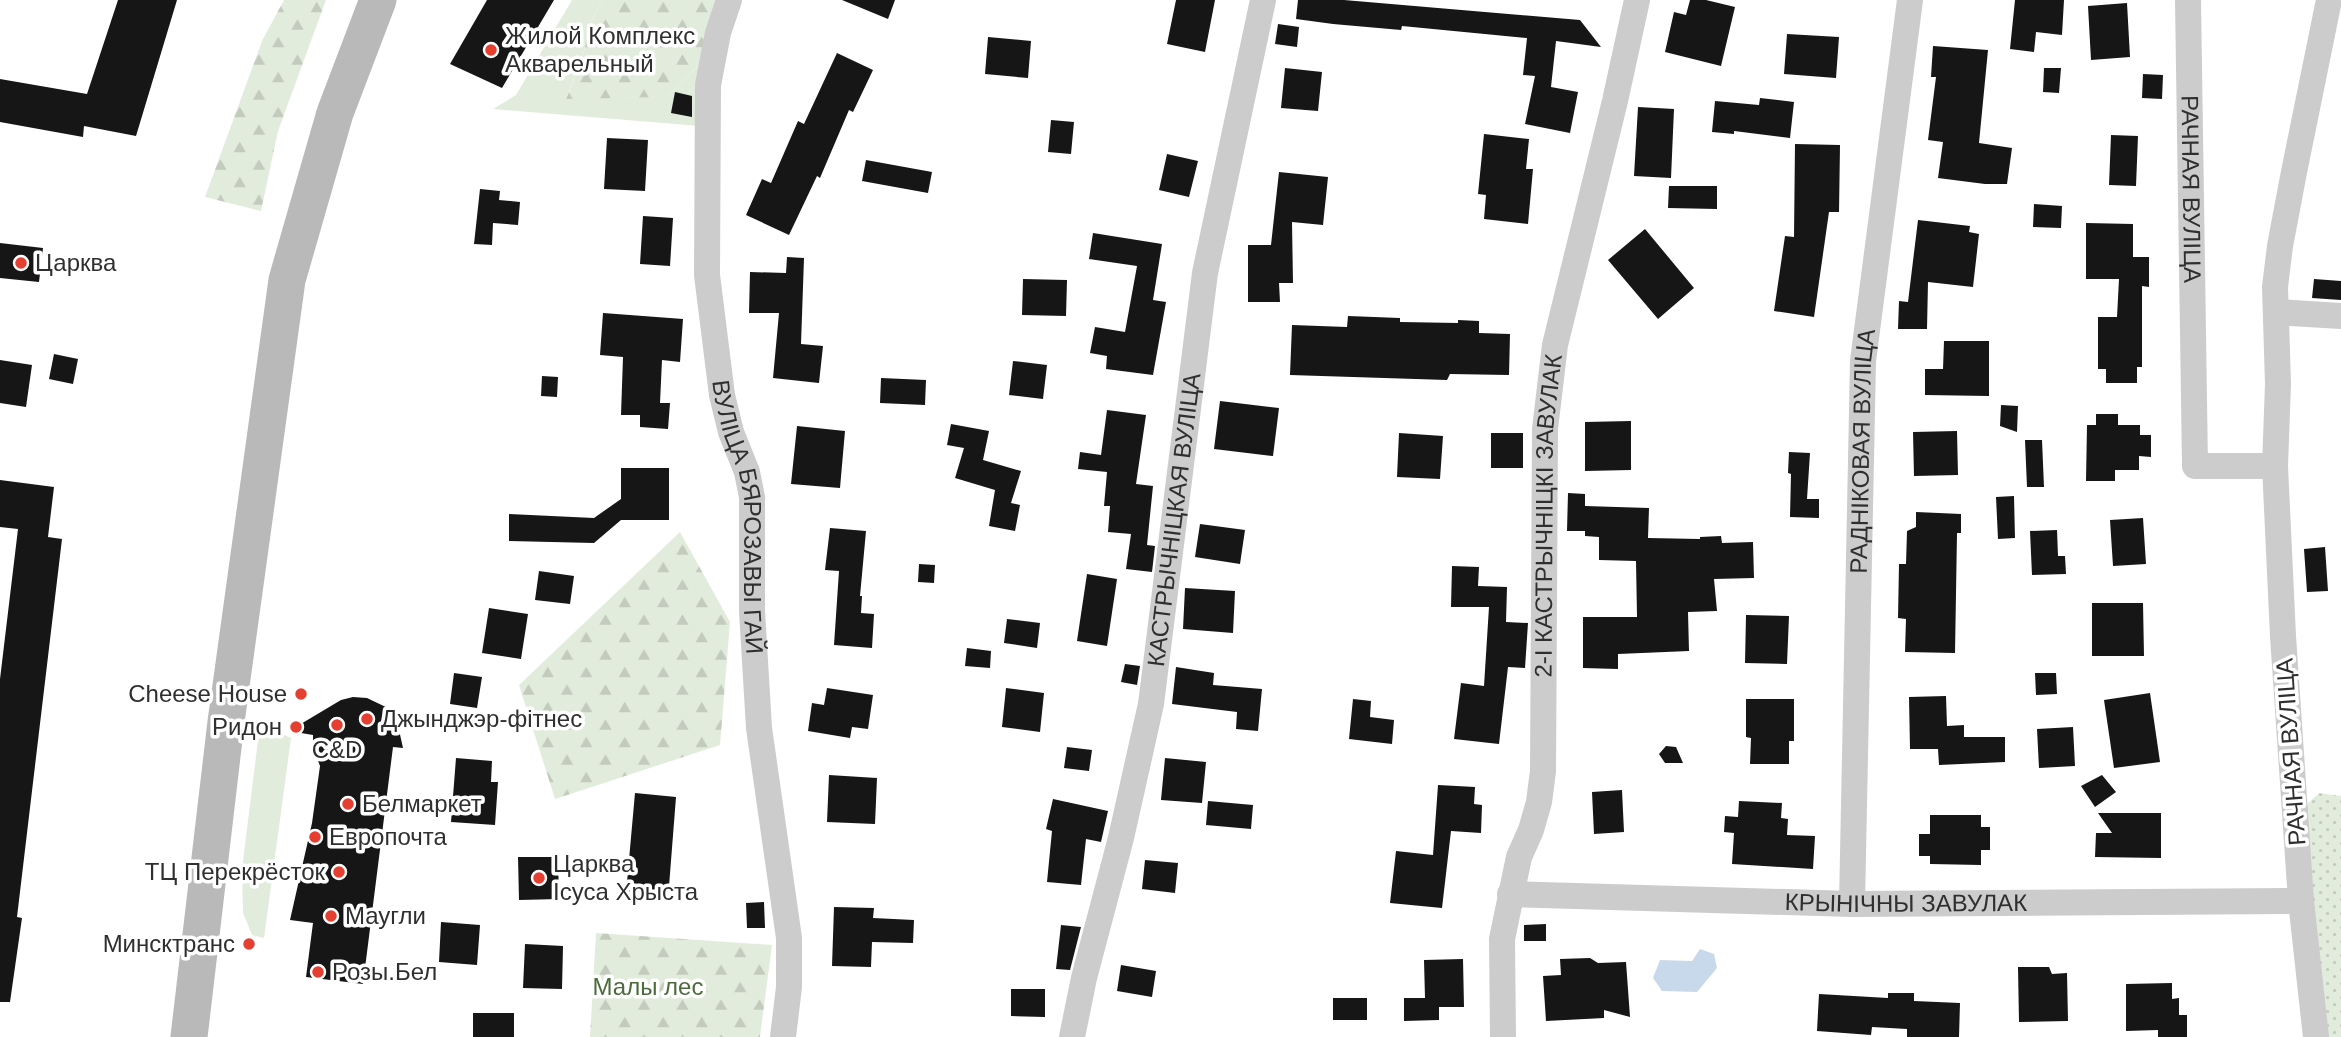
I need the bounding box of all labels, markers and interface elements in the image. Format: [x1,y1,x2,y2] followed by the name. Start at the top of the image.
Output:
[505,22,695,77] place label: Жилой Комплекс Акварельный
[483,42,499,58] marker: Жилой Комплекс Акварельный
[2176,95,2206,283] street label: РАЧНАЯ ВУЛІЦА
[35,249,117,276] place label: Царква
[13,255,29,271] marker: Царква
[1845,327,1880,574] street label: РАДНІКОВАЯ ВУЛІЦА
[1530,353,1567,678] street label: 2-І КАСТРЫЧНІЦКІ ЗАВУЛАК
[1142,371,1205,668] street label: КАСТРЫЧНІЦКАЯ ВУЛІЦА
[707,378,769,655] street label: ВУЛІЦА БЯРОЗАВЫ ГАЙ
[2270,657,2311,847] street label: РАЧНАЯ ВУЛІЦА
[128,680,287,707] place label: Cheese House
[293,686,309,702] marker: Cheese House
[381,705,582,732] place label: Джынджэр-фітнес
[359,711,375,727] marker: Джынджэр-фітнес
[212,713,282,740] place label: Ридон
[329,717,345,733] marker: C&D
[288,719,304,735] marker: Ридон
[312,736,362,763] place label: C&D
[362,790,482,817] place label: Белмаркет
[340,796,356,812] marker: Белмаркет
[329,823,447,850] place label: Европочта
[307,829,323,845] marker: Европочта
[553,850,699,905] place label: Царква Ісуса Хрыста
[145,858,326,885] place label: ТЦ Перекрёсток
[331,864,347,880] marker: ТЦ Перекрёсток
[531,870,547,886] marker: Царква Ісуса Хрыста
[1784,888,2027,917] street label: КРЫНІЧНЫ ЗАВУЛАК
[345,902,426,929] place label: Маугли
[323,908,339,924] marker: Маугли
[103,930,235,957] place label: Минсктранс
[241,936,257,952] marker: Минсктранс
[332,958,437,985] place label: Розы.Бел
[310,964,326,980] marker: Розы.Бел
[593,973,703,1000] park label: Малы лес

